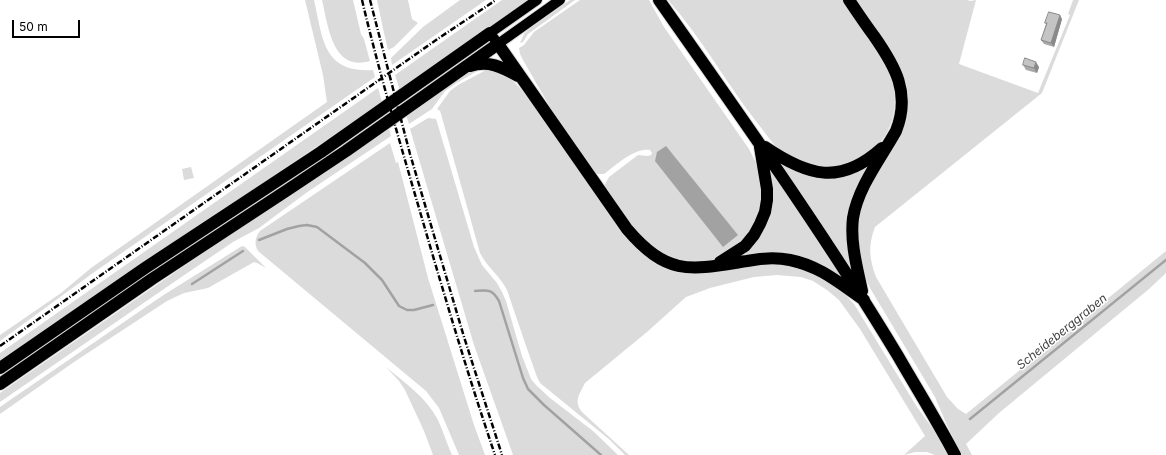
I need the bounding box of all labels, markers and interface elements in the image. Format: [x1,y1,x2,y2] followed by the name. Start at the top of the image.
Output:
[14,12,82,38] scale bar
[19,19,48,34] text: 50 m
[1014,291,1110,373] water label: Scheideberggraben

